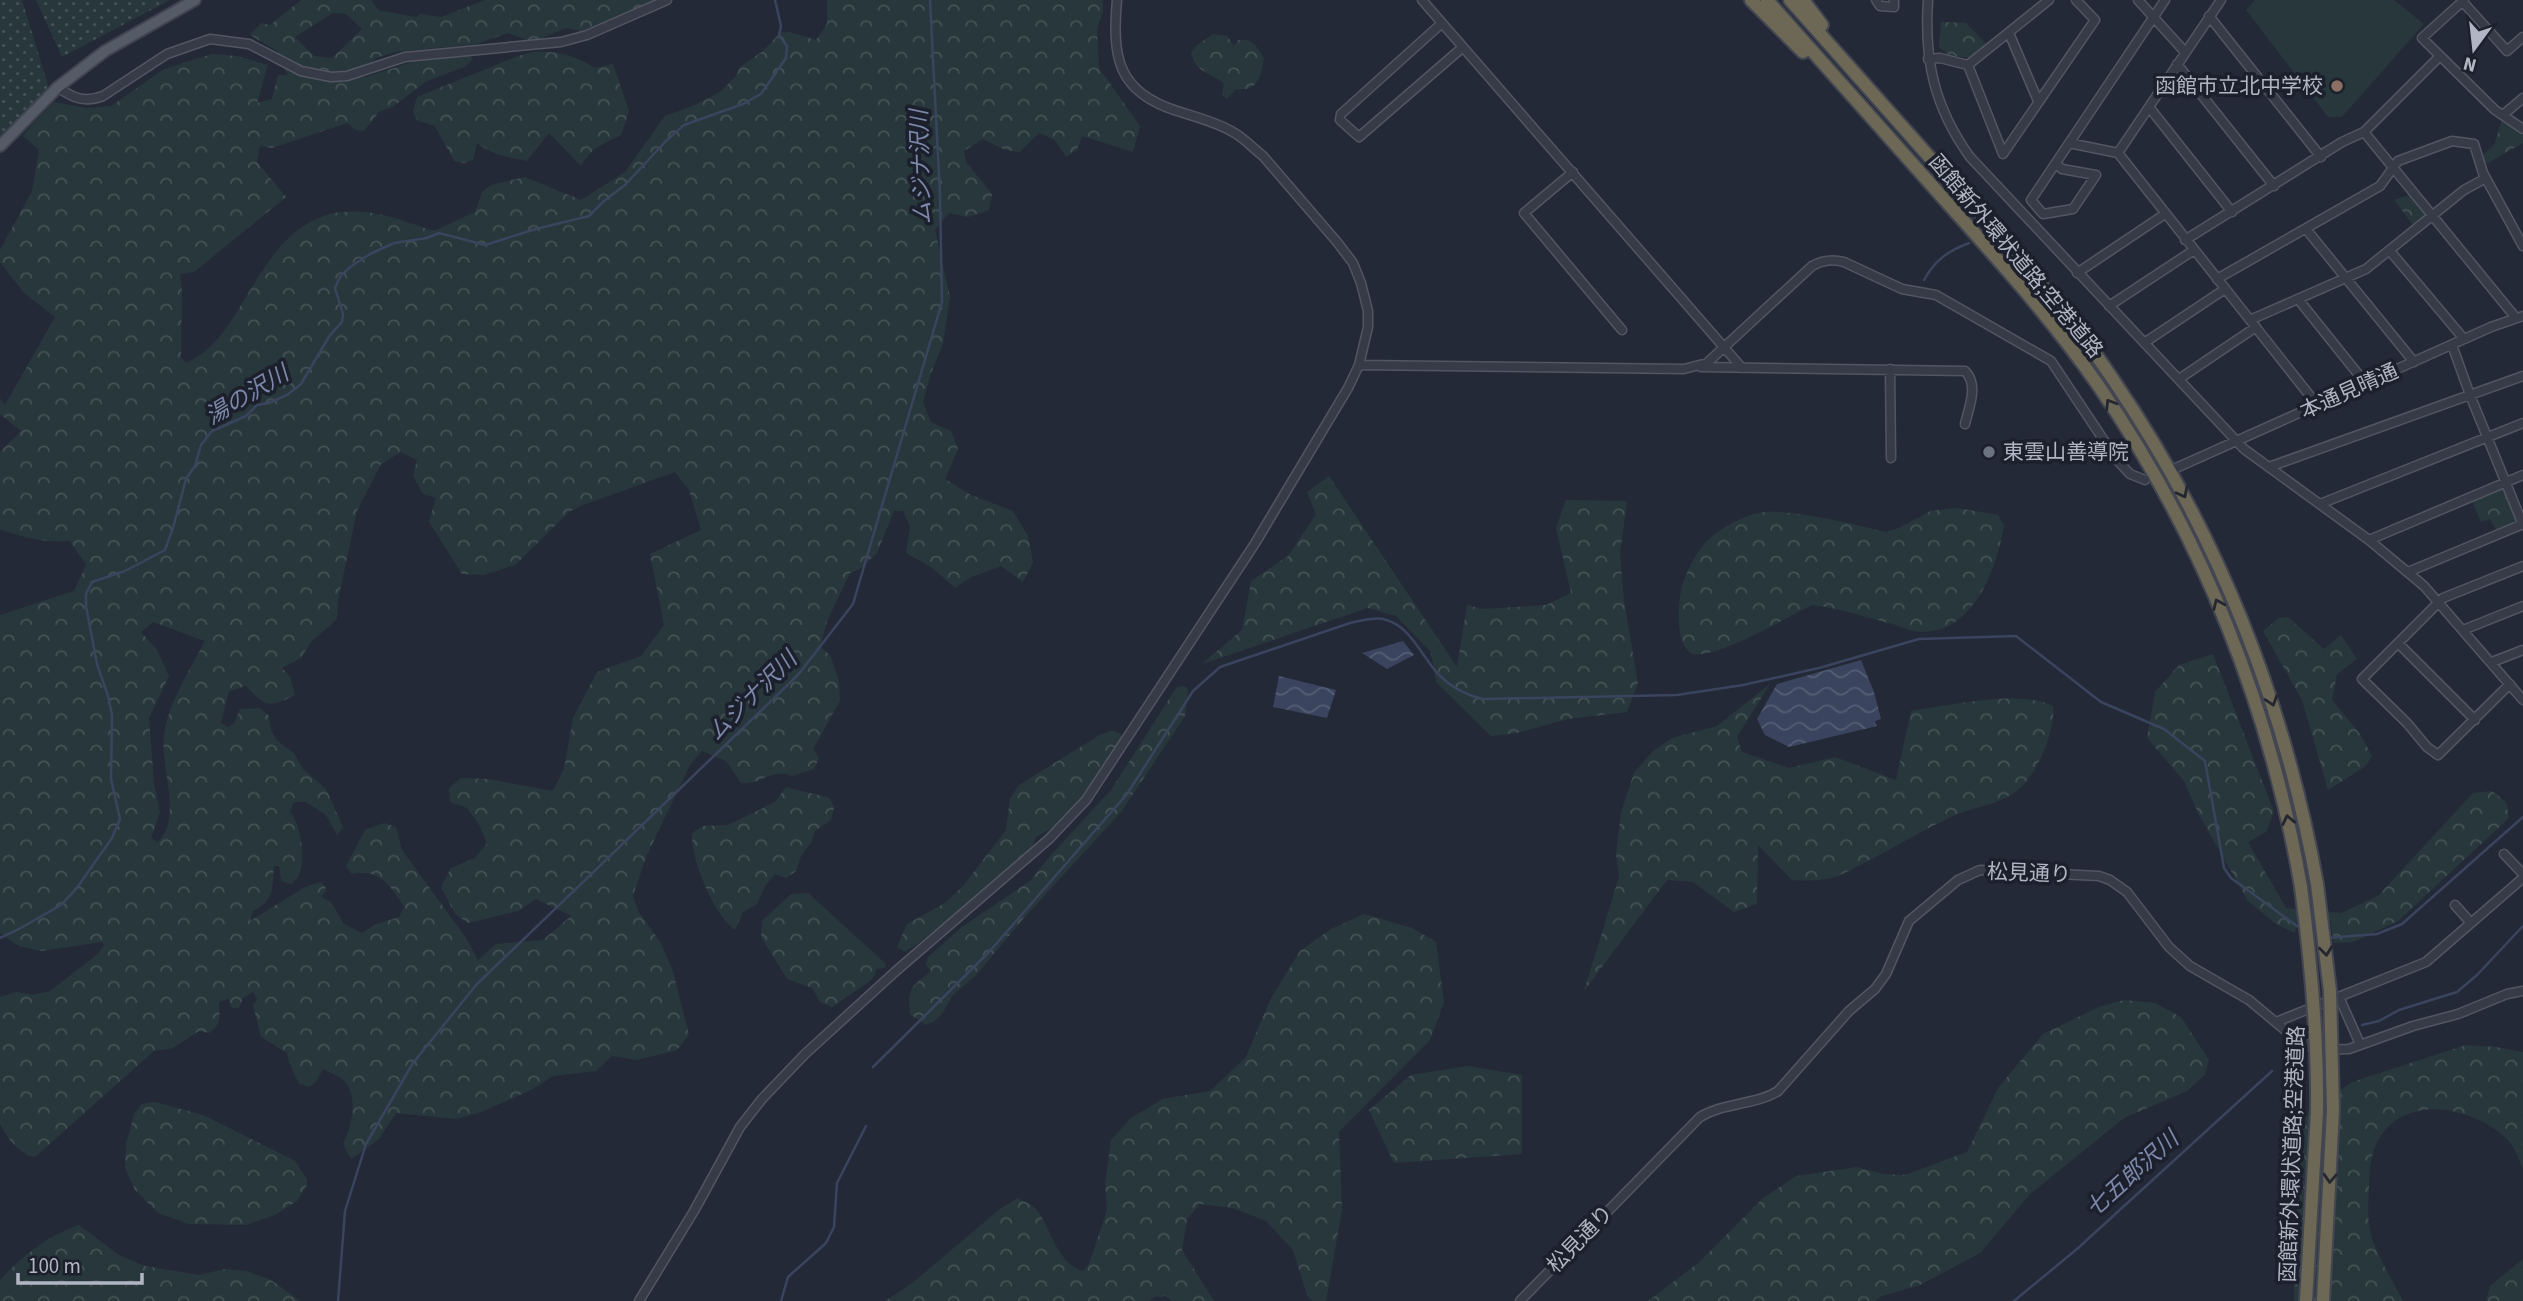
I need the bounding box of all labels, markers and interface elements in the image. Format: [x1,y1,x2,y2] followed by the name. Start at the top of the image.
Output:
[2439,14,2509,84] north arrow
[2460,49,2480,79] text: N
[2155,71,2323,101] place label: 函館市立北中学校
[2329,78,2345,94] marker: 函館市立北中学校
[902,106,939,225] water label: ムジナ沢川
[1922,148,2110,364] street label: 函館新外環状道路;空港道路
[199,356,297,433] water label: 湯の沢川
[2295,356,2403,426] street label: 本通見晴通
[2105,398,2118,411] one-way arrow
[2003,437,2129,467] place label: 東雲山善導院
[1981,444,1997,460] marker: 東雲山善導院
[2174,485,2188,498] one-way arrow
[2212,598,2226,611] one-way arrow
[700,642,806,748] water label: ムジナ沢川
[2264,695,2279,707] one-way arrow
[2282,814,2296,826] one-way arrow
[1987,857,2071,889] street label: 松見通り
[2318,946,2333,957] one-way arrow
[2273,1025,2311,1283] street label: 函館新外環状道路;空港道路
[2078,1121,2188,1225] water label: 七五郎沢川
[2323,1173,2338,1184] one-way arrow
[1540,1198,1620,1280] street label: 松見通り
[18,1242,142,1286] scale bar
[28,1251,81,1281] text: 100 m

